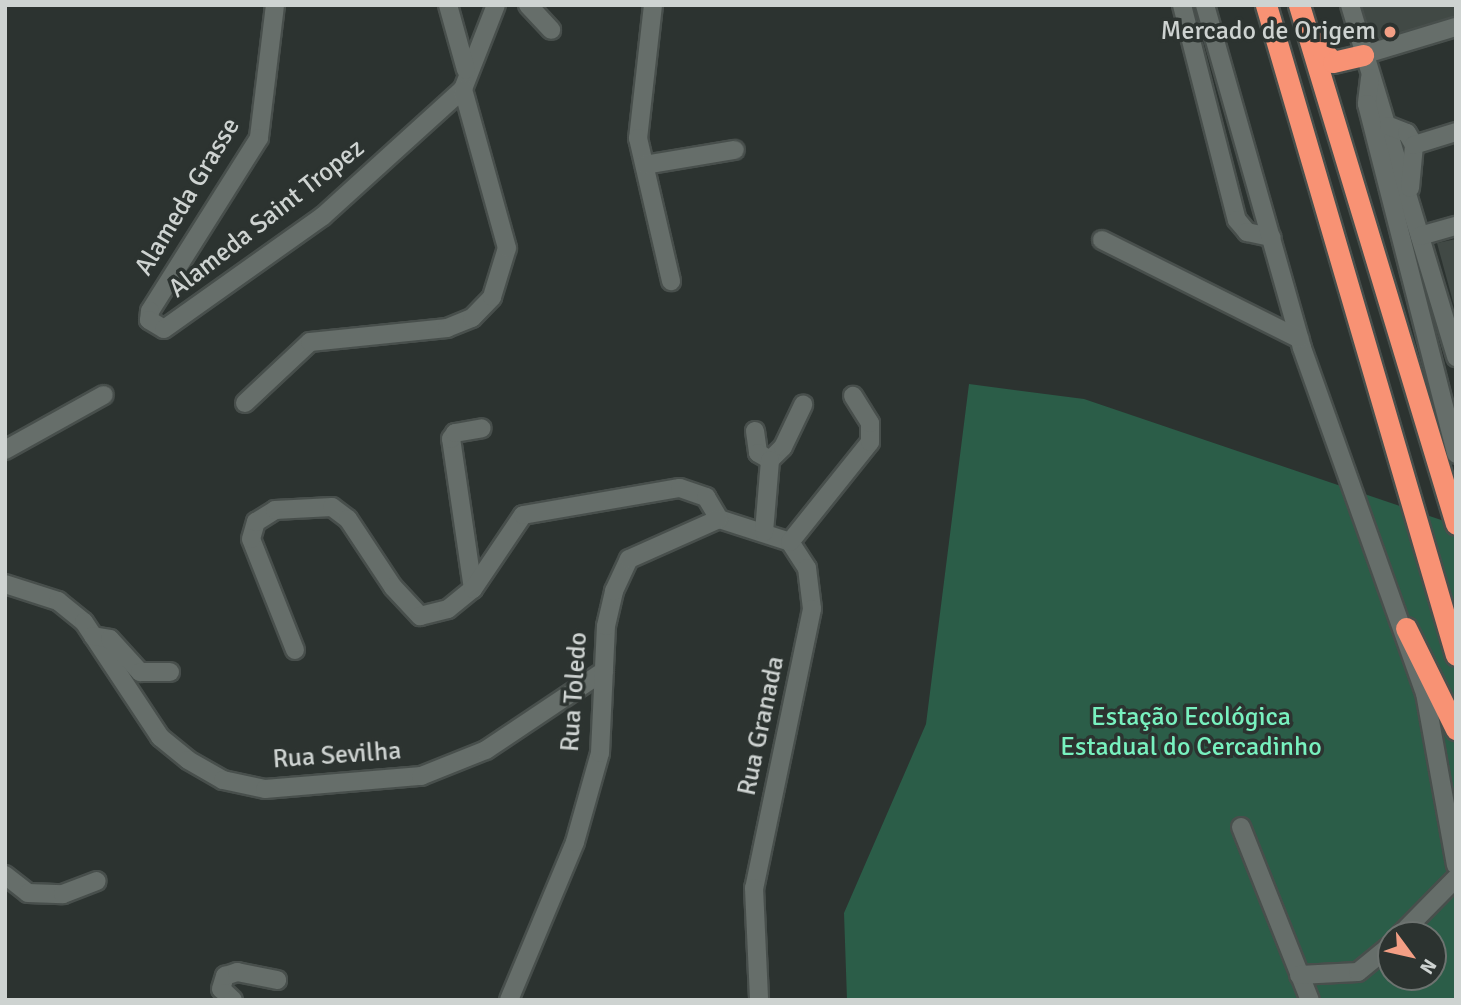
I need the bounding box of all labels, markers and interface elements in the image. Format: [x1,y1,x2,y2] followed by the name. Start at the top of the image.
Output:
[1160,16,1376,48] place label: Mercado de Origem
[1382,24,1398,40] marker: Mercado de Origem
[129,113,247,281] street label: Alameda Grasse
[163,133,371,305] street label: Alameda Saint Tropez
[555,631,595,753] street label: Rua Toledo
[732,653,792,799] street label: Rua Granada
[1060,702,1322,764] park label: Estação Ecológica Estadual do Cercadinho
[272,736,402,776] street label: Rua Sevilha
[1377,921,1447,991] north arrow
[1414,954,1442,978] text: N

